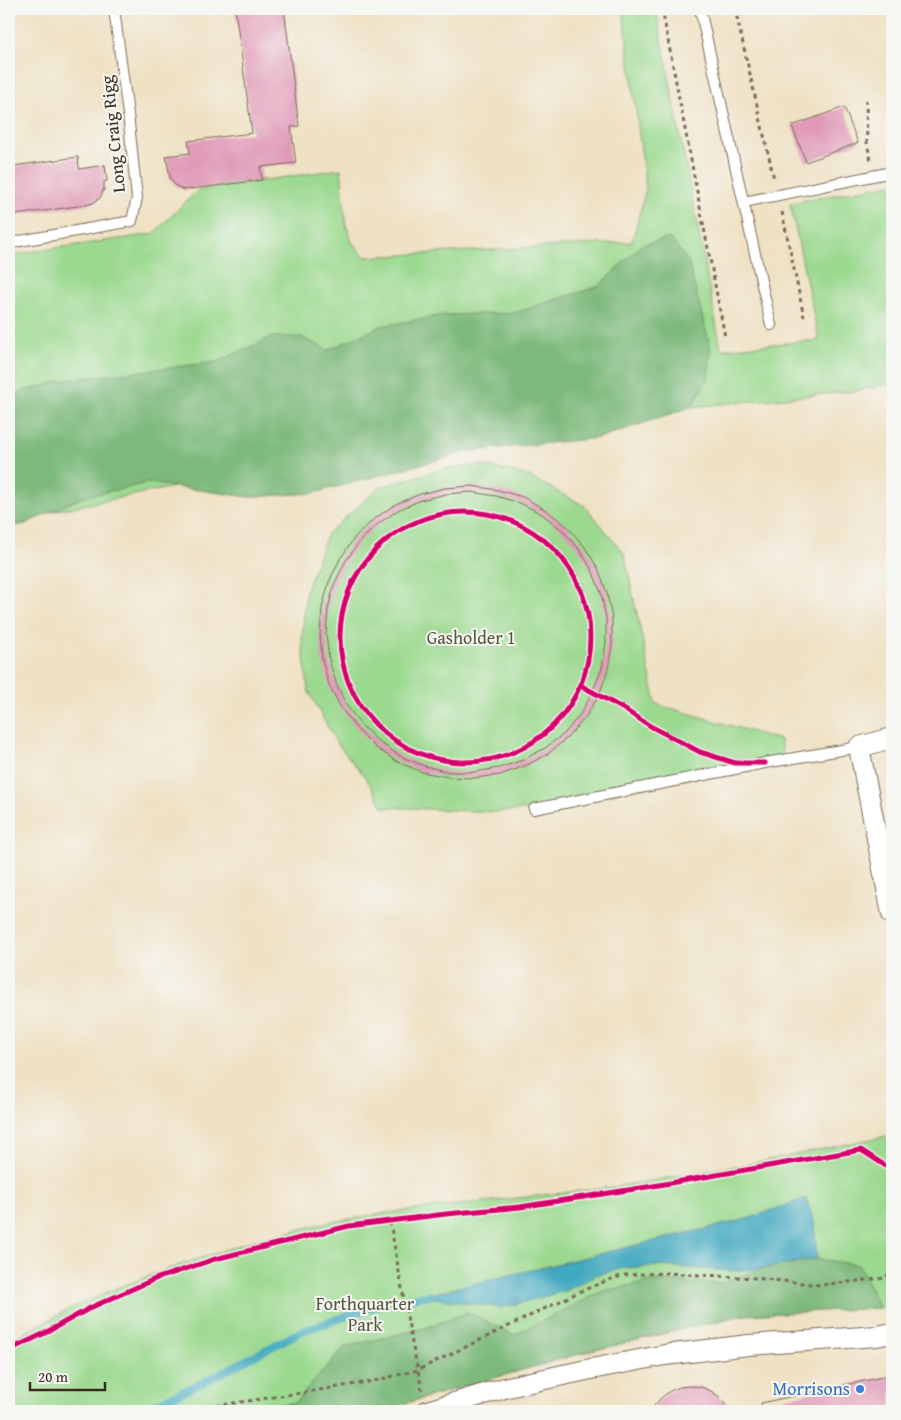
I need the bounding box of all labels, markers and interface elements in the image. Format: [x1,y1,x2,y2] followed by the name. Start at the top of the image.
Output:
[93,74,132,194] street label: Long Craig Rigg
[427,624,515,651] park label: Gasholder 1
[316,1290,415,1338] park label: Forthquarter Park
[30,1360,105,1392] scale bar
[38,1366,69,1387] text: 20 m
[773,1375,850,1402] place label: Morrisons
[854,1383,866,1395] marker: Morrisons

